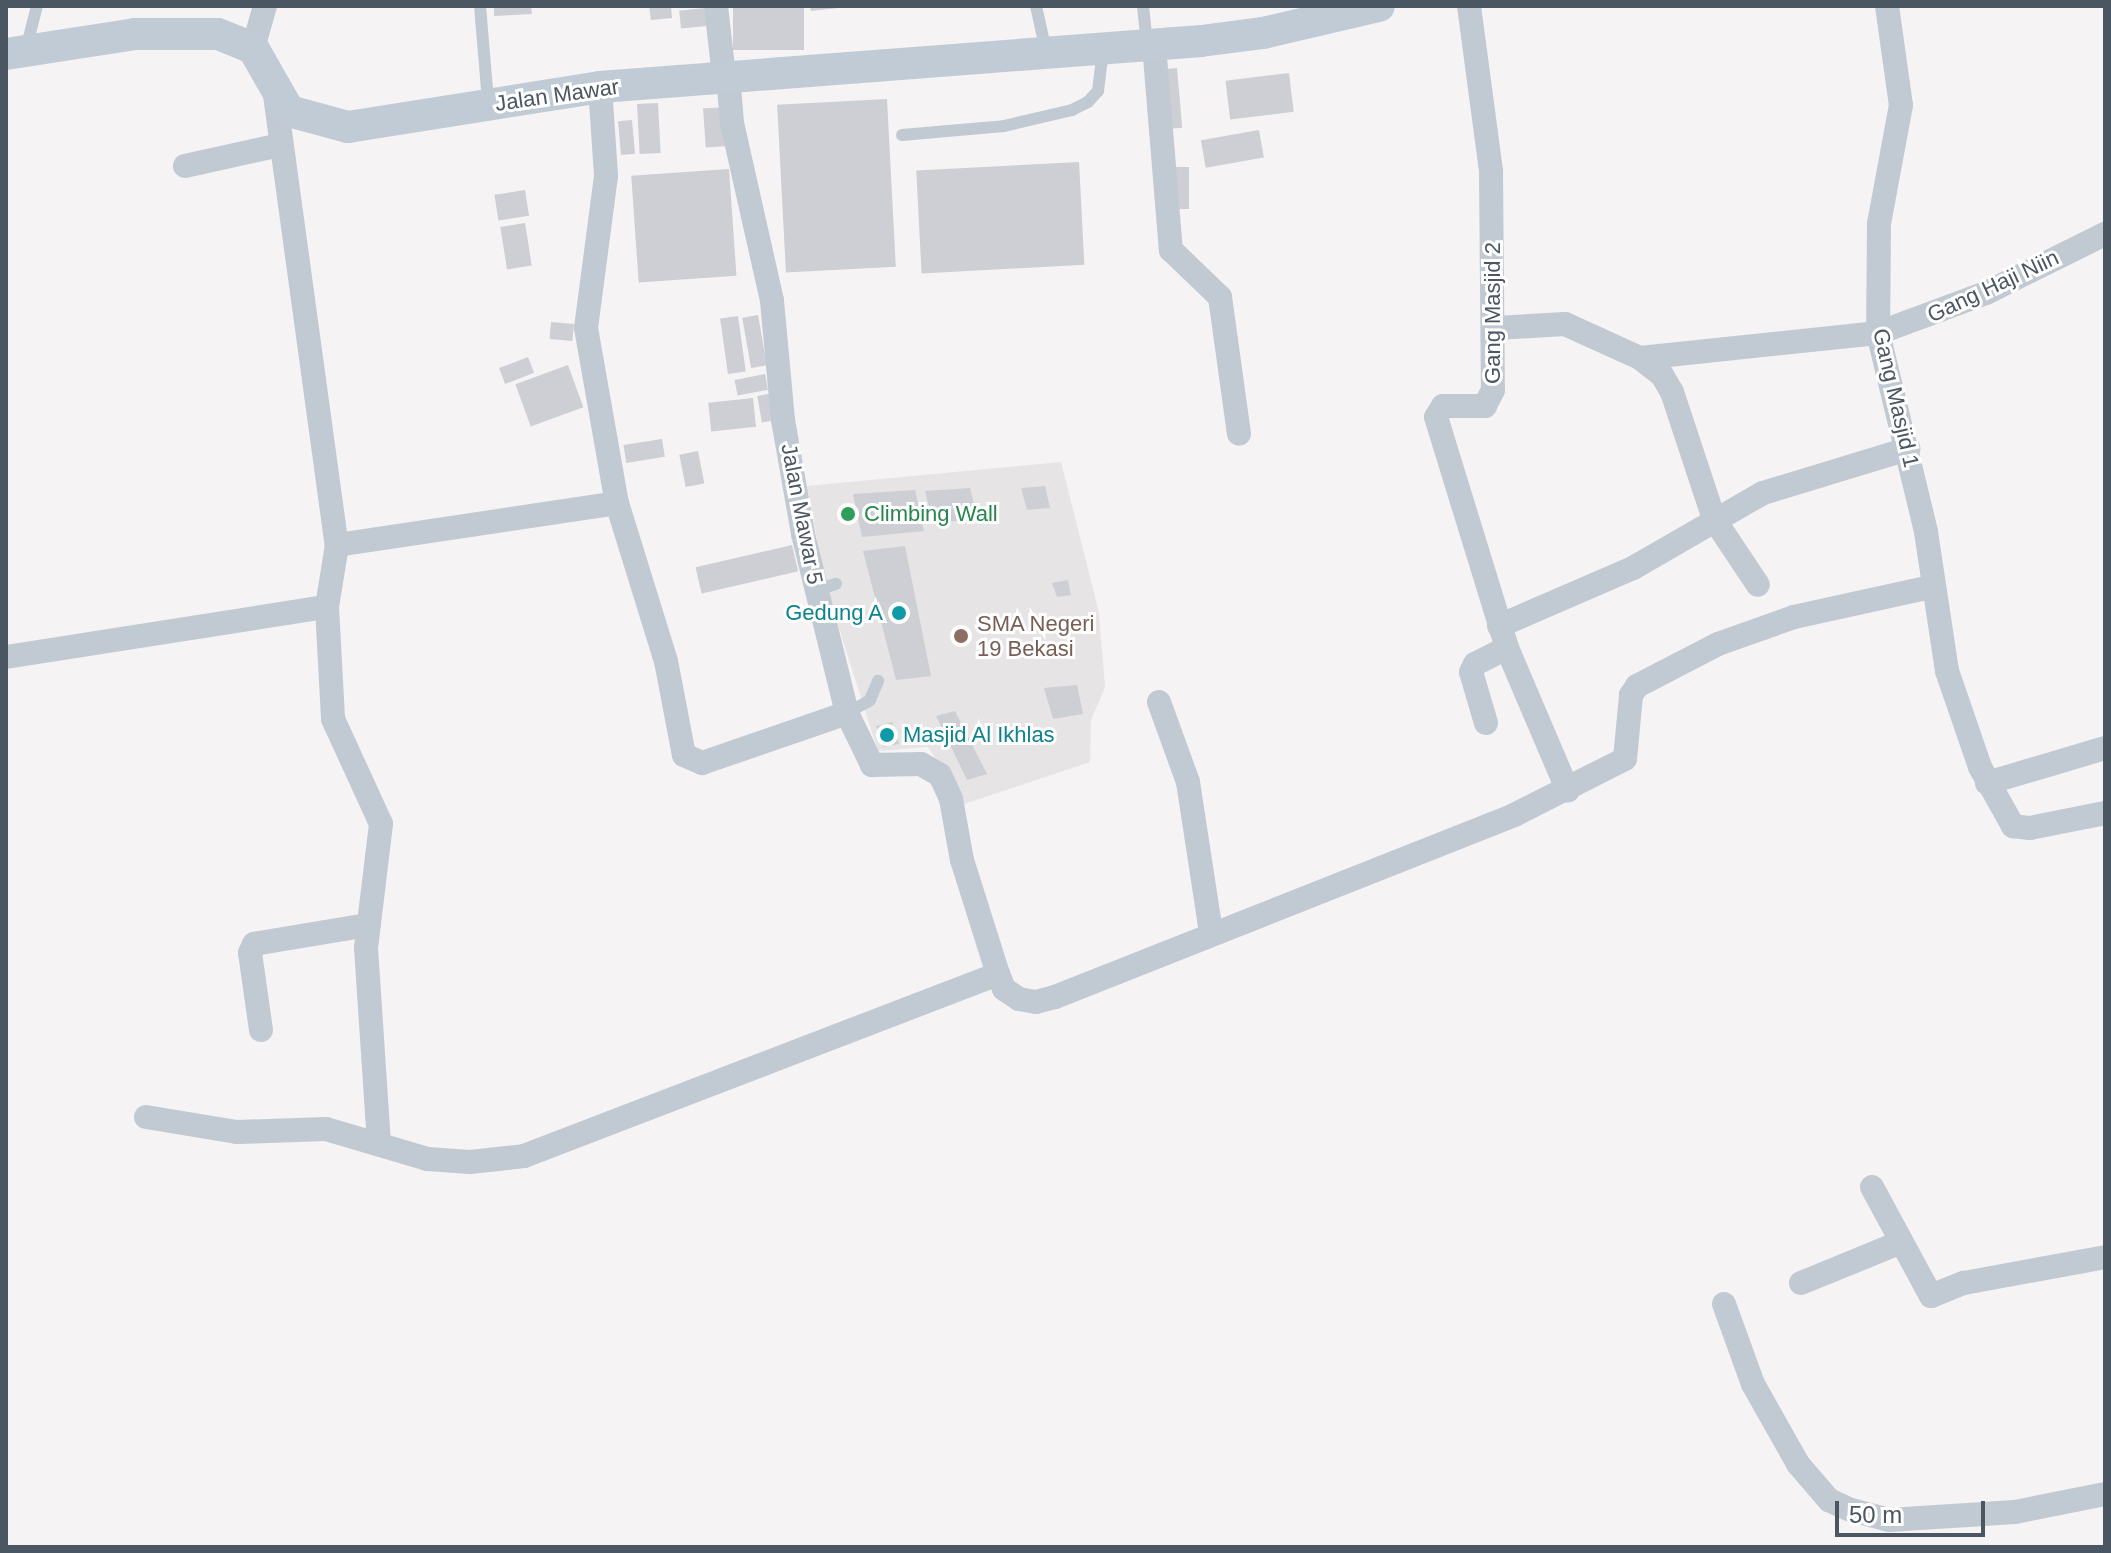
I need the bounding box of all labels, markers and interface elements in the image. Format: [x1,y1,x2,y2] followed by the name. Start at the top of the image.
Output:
[493,73,621,117] street label: Jalan Mawar
[1480,242,1506,384] street label: Gang Masjid 2
[1923,244,2063,328] street label: Gang Haji Niin
[1867,326,1925,470] street label: Gang Masjid 1
[775,441,829,587] street label: Jalan Mawar 5
[864,501,998,527] place label: Climbing Wall
[839,505,857,523] marker: Climbing Wall
[784,600,883,626] place label: Gedung A
[890,604,908,622] marker: Gedung A
[977,610,1096,662] place label: SMA Negeri 19 Bekasi
[952,627,970,645] marker: SMA Negeri 19 Bekasi
[903,722,1056,748] place label: Masjid Al Ikhlas
[878,726,896,744] marker: Masjid Al Ikhlas
[1839,1485,1989,1535] scale bar
[1849,1501,1902,1528] text: 50 m

